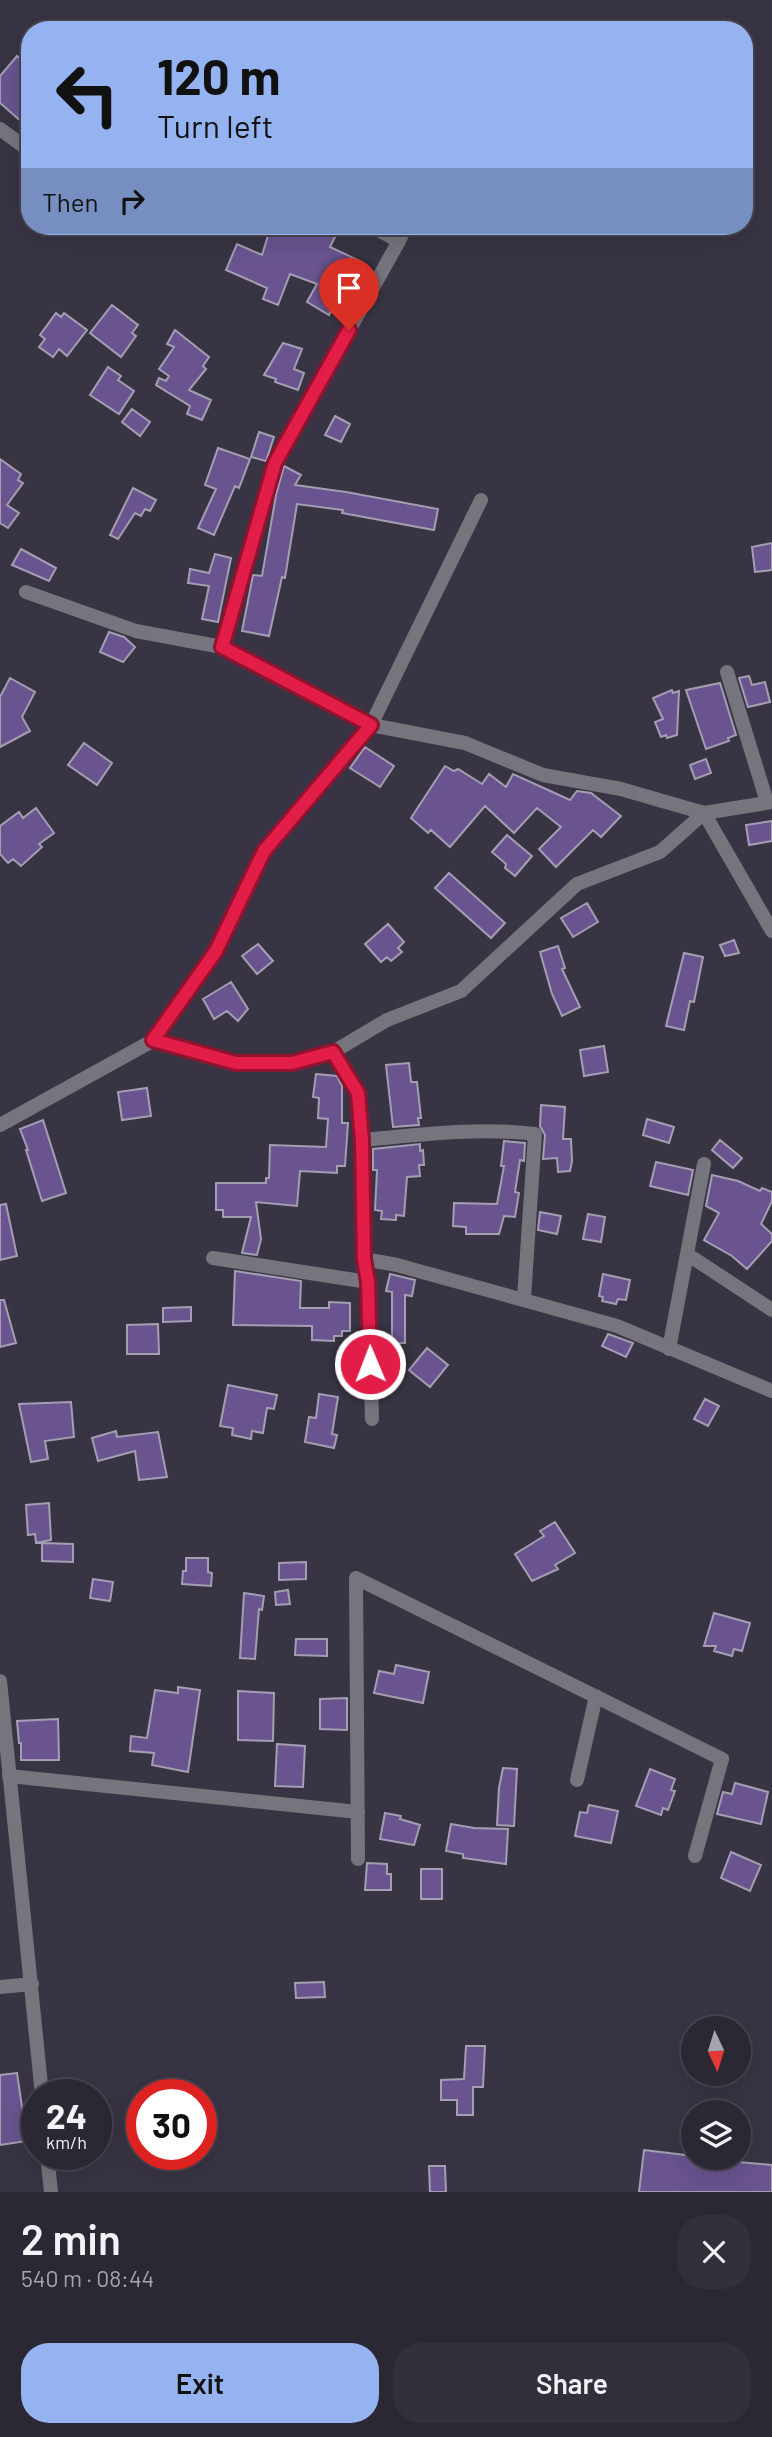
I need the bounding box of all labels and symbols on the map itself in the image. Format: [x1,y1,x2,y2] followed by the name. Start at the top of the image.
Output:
[319,258,379,330] pin
[333,1327,407,1401] position arrow
[681,2016,751,2086] north arrow
[126,2079,217,2170] speed limit sign: 30

